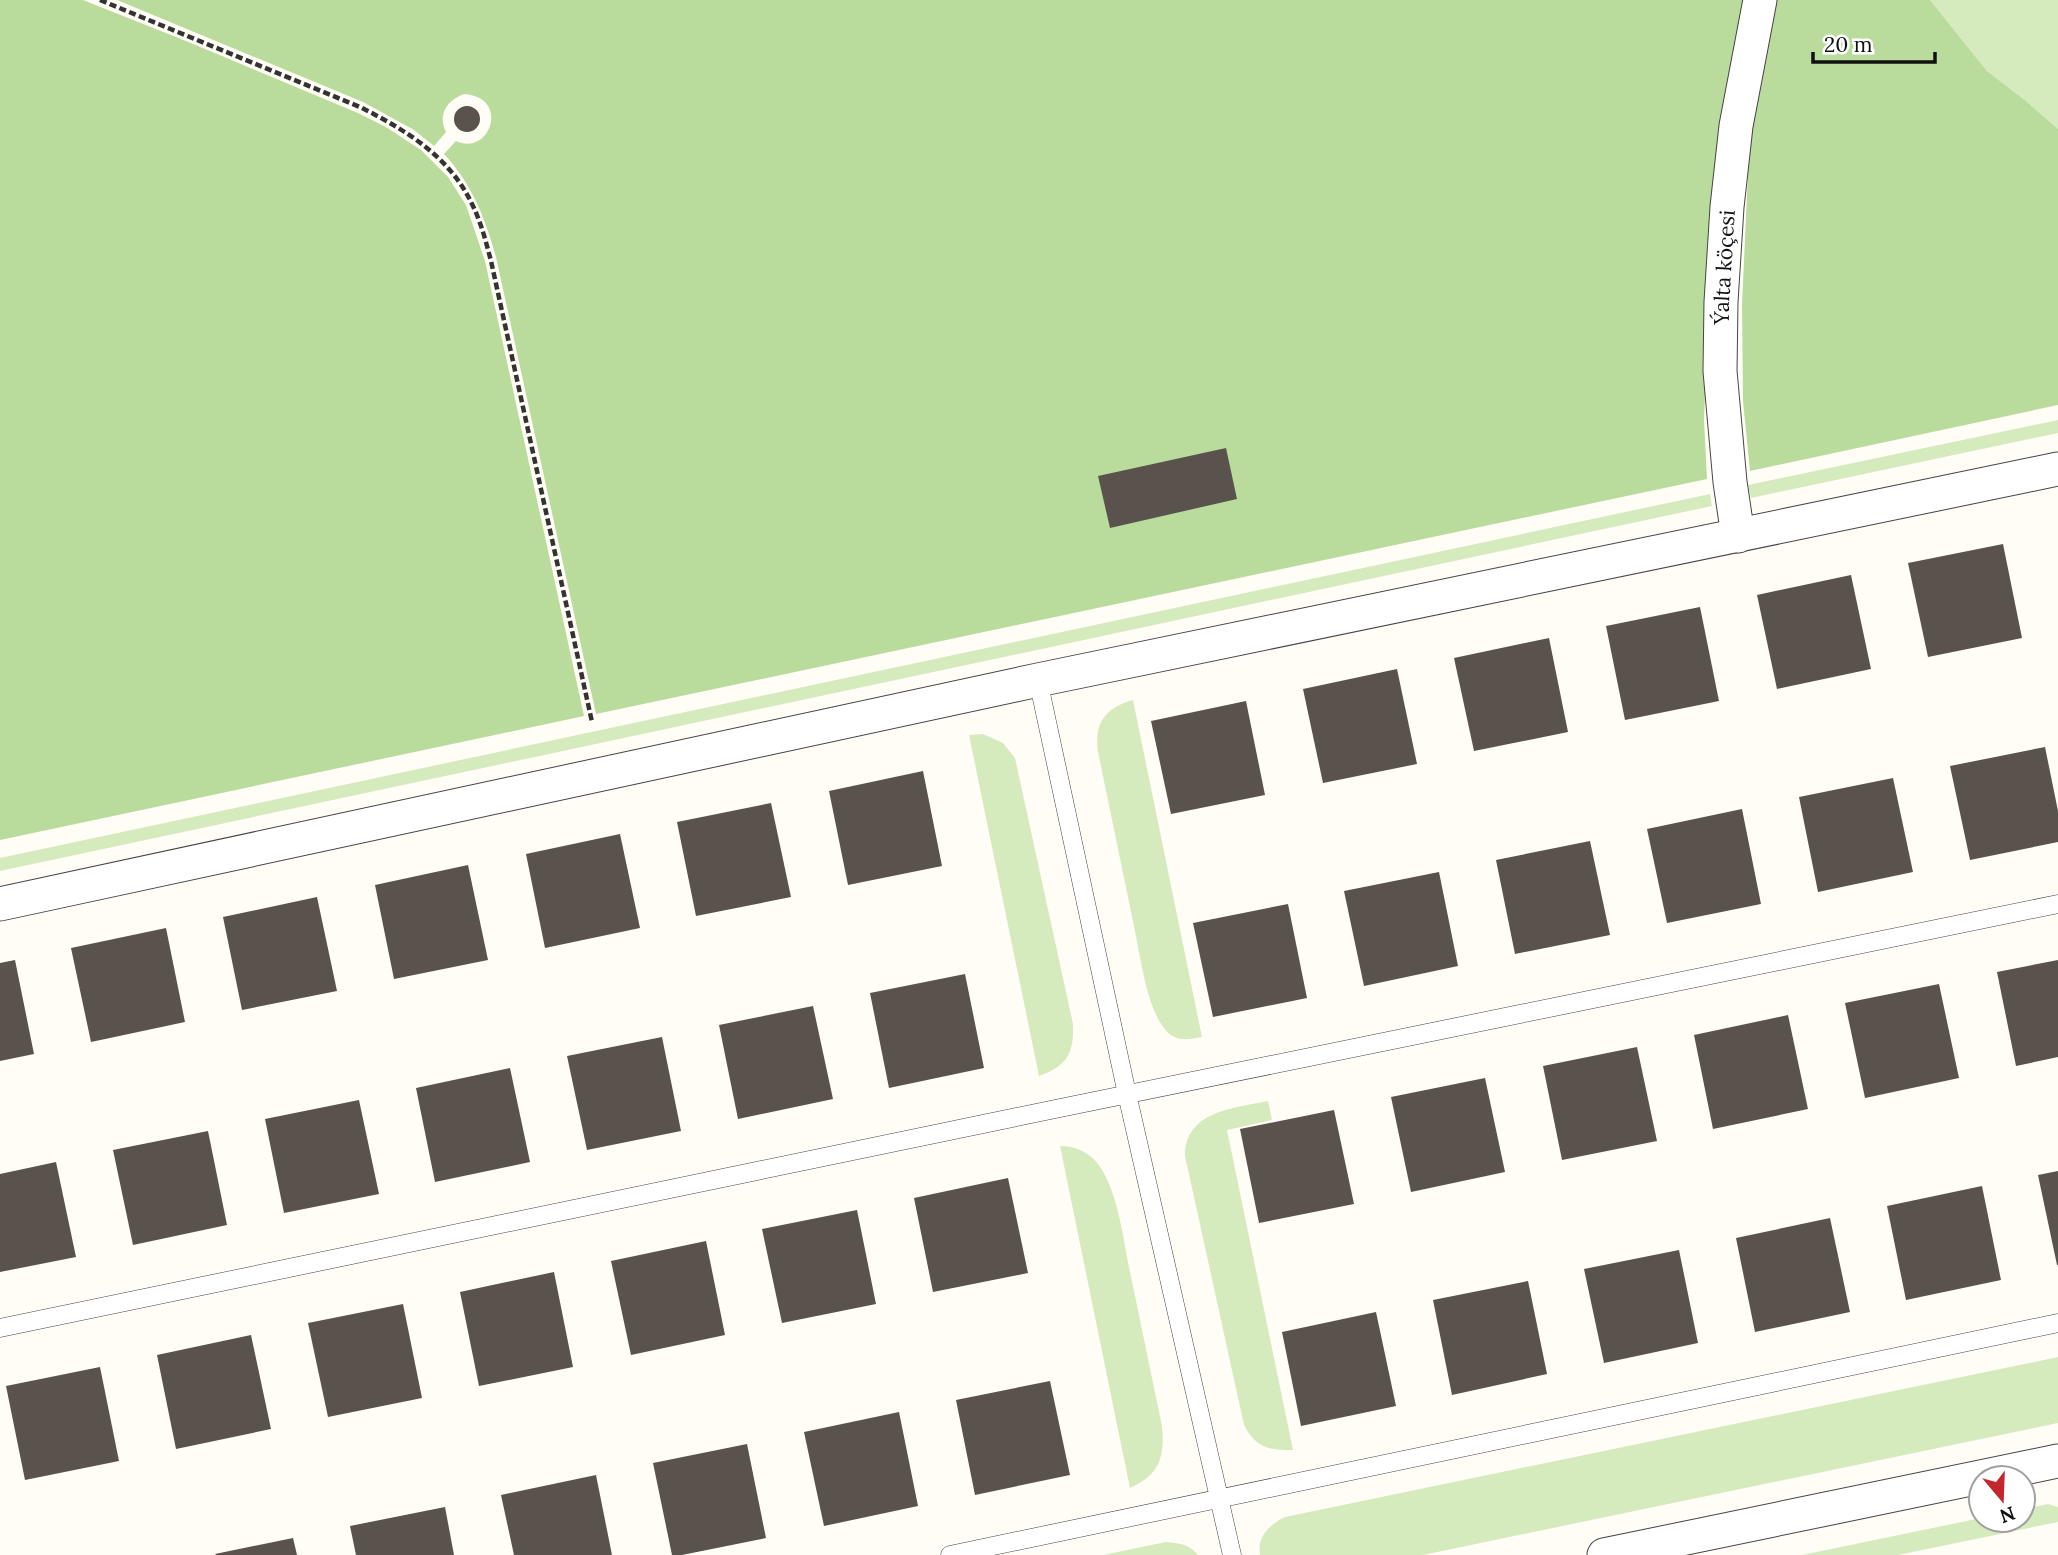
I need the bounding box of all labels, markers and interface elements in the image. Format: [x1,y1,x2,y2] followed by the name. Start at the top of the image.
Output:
[1813,21,1936,65] scale bar
[1824,31,1873,58] text: 20 m
[1707,209,1740,326] street label: Ýalta köçesi
[1967,1464,2037,1534] north arrow
[1996,1501,2018,1529] text: N

